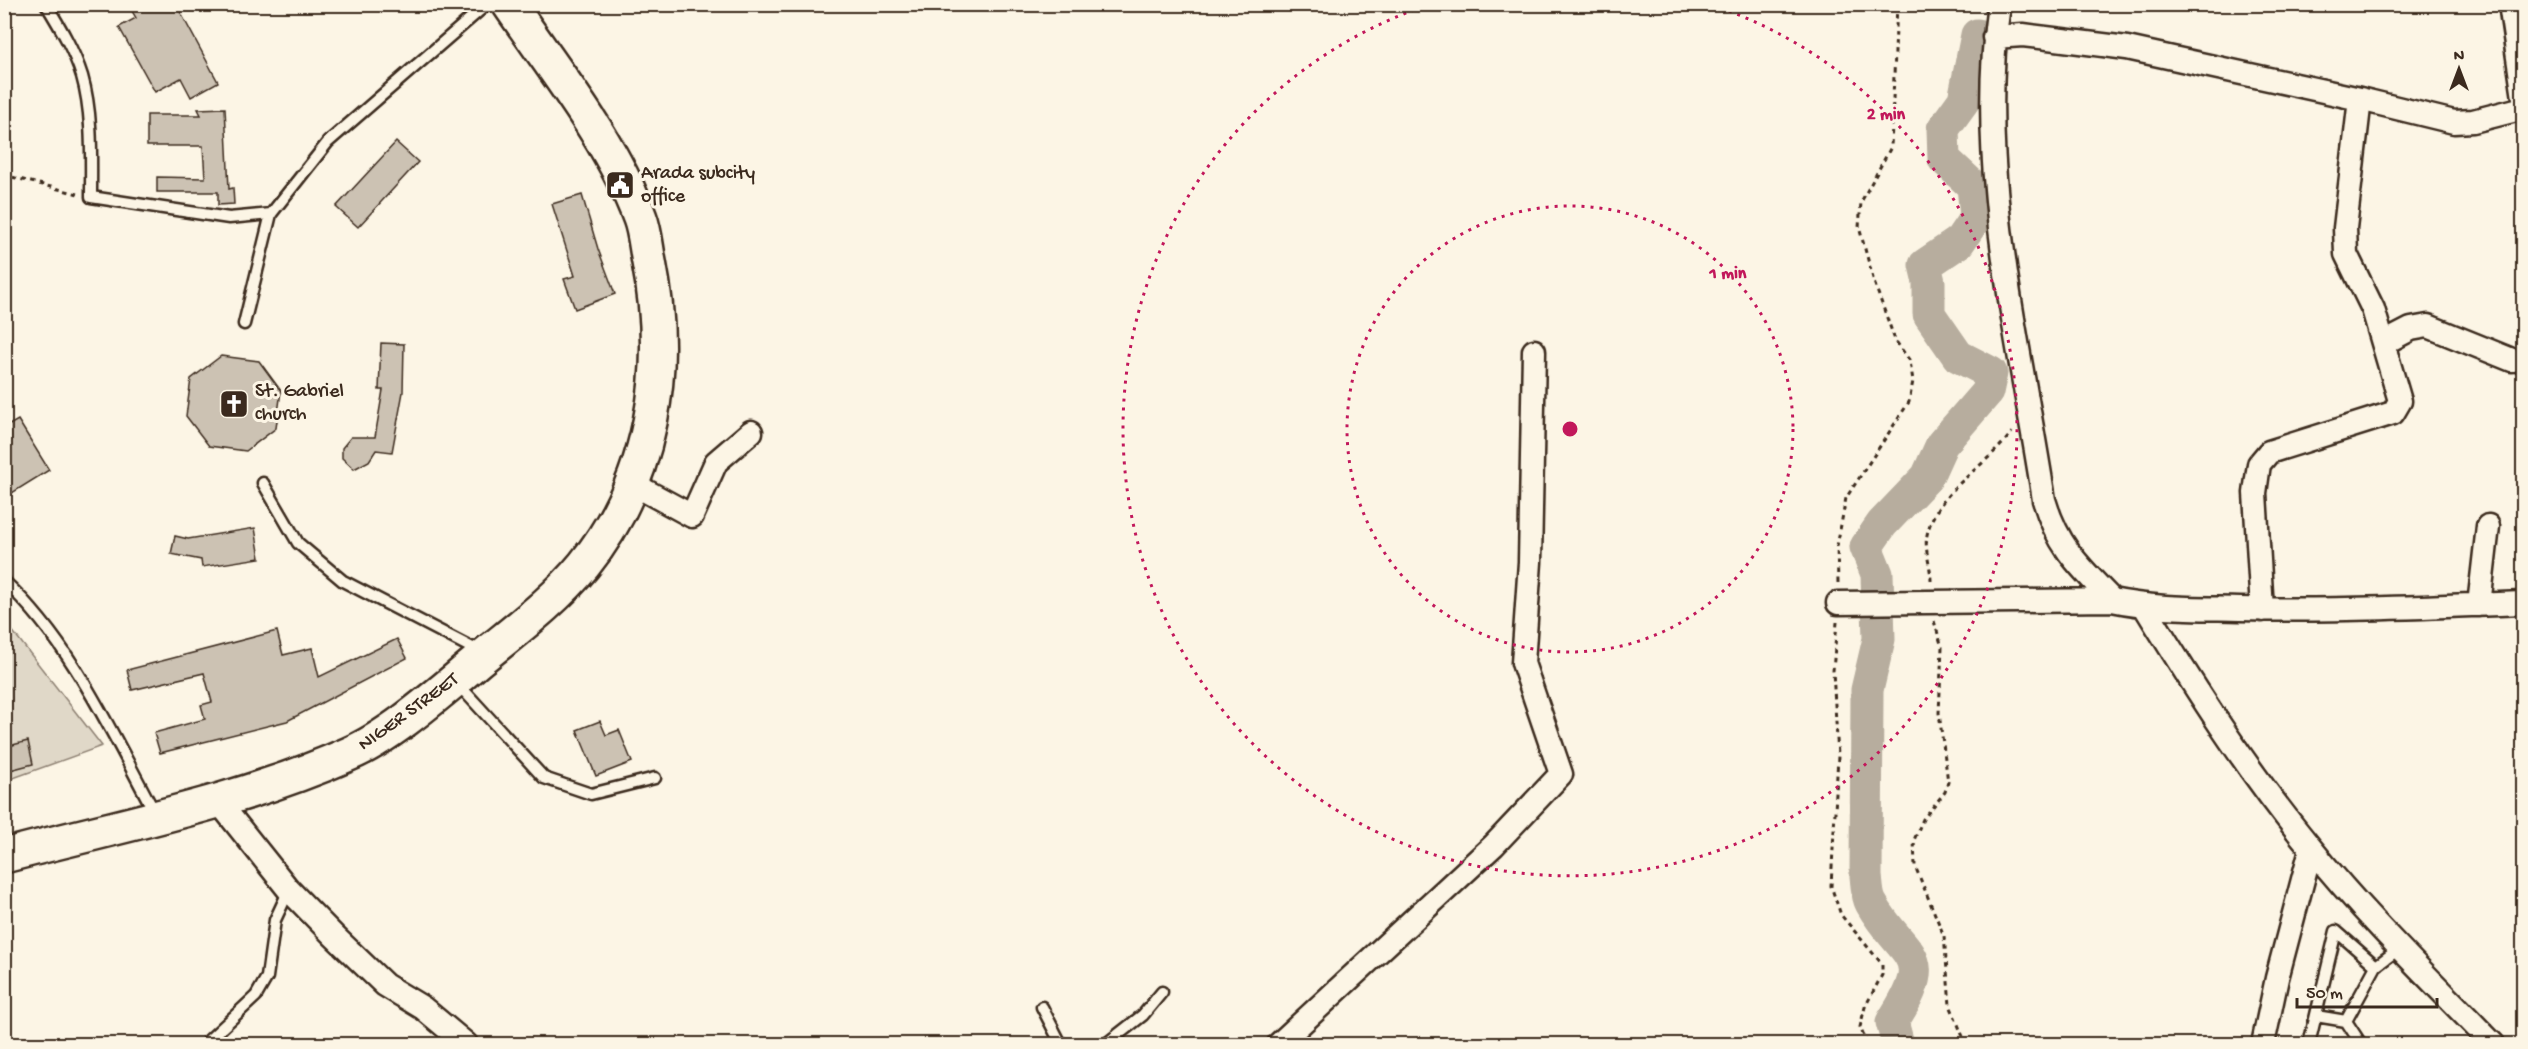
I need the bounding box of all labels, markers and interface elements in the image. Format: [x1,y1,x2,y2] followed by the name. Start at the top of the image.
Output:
[2429,39,2489,99] north arrow
[2454,48,2465,67] text: N
[1867,105,1906,126] text: 2 min
[641,163,755,209] place label: Arada subcity office
[604,169,636,201] public building icon: Arada subcity office
[1709,264,1747,285] text: 1 min
[255,381,344,427] place label: St. Gabriel church
[218,388,250,420] church icon: St. Gabriel church
[1560,419,1580,439] centre of rings
[354,668,465,757] street label: NIGER STREET
[2297,971,2436,1009] scale bar
[2306,984,2343,1005] text: 50 m

